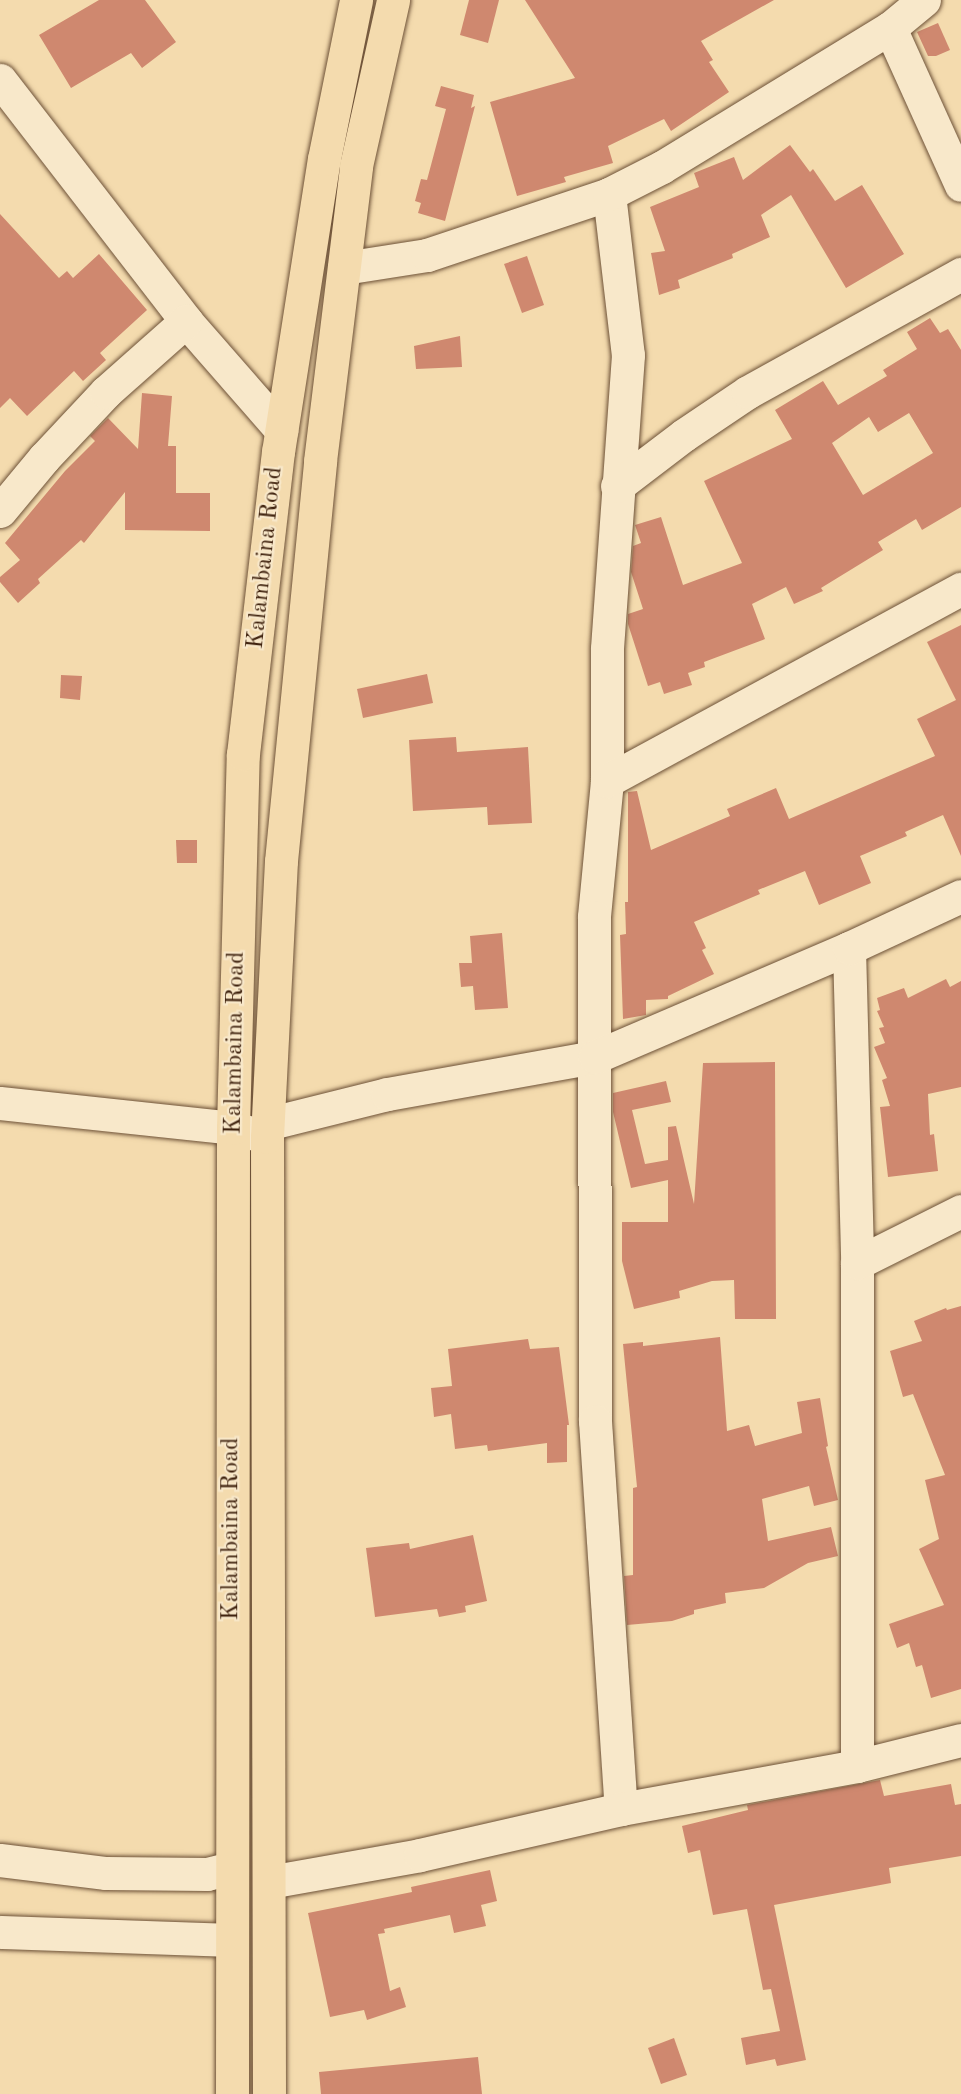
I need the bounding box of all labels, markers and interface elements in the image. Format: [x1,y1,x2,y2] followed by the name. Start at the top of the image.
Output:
[242,465,290,651] street label: Kalambaina Road
[220,951,252,1135] street label: Kalambaina Road
[218,1437,246,1621] street label: Kalambaina Road

